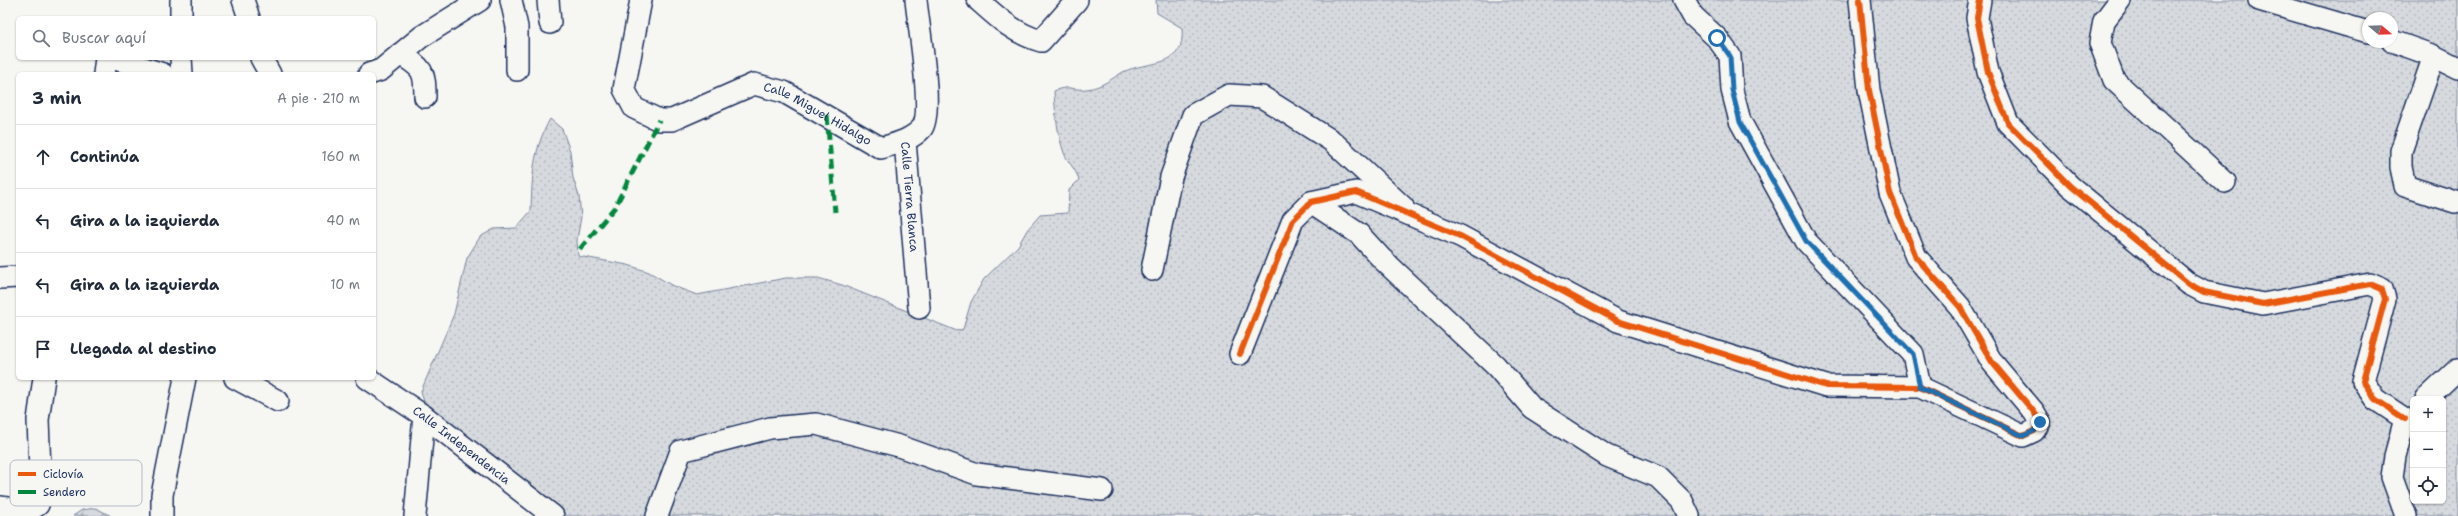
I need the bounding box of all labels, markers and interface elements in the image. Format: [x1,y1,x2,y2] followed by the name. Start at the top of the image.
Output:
[2362,12,2398,48] north arrow
[16,16,376,60] search box
[30,27,52,49] icon: search
[62,28,146,48] text: Buscar aquí
[1708,29,1726,47] route start
[762,79,875,149] street label: Calle Miguel Hidalgo
[32,87,82,109] text: 3 min
[277,90,360,107] text: A pie · 210 m
[897,141,922,253] street label: Calle Tierra Blanca
[32,146,54,168] icon: ahead
[70,147,139,167] text: Continúa
[322,148,360,165] text: 160 m
[32,210,54,232] icon: left
[70,211,219,231] text: Gira a la izquierda
[326,212,360,229] text: 40 m
[32,274,54,296] icon: left
[70,275,219,295] text: Gira a la izquierda
[330,276,360,293] text: 10 m
[32,338,54,360] icon: arrive
[70,339,217,359] text: Llegada al destino
[2410,396,2446,504] map controls
[2410,396,2446,432] button: +
[409,403,514,488] street label: Calle Independencia
[2031,413,2049,431] route end
[2410,432,2446,468] button: −
[10,460,142,506] legend
[43,467,83,482] text: Ciclovía
[2410,468,2446,504] button: locate
[43,485,86,500] text: Sendero

